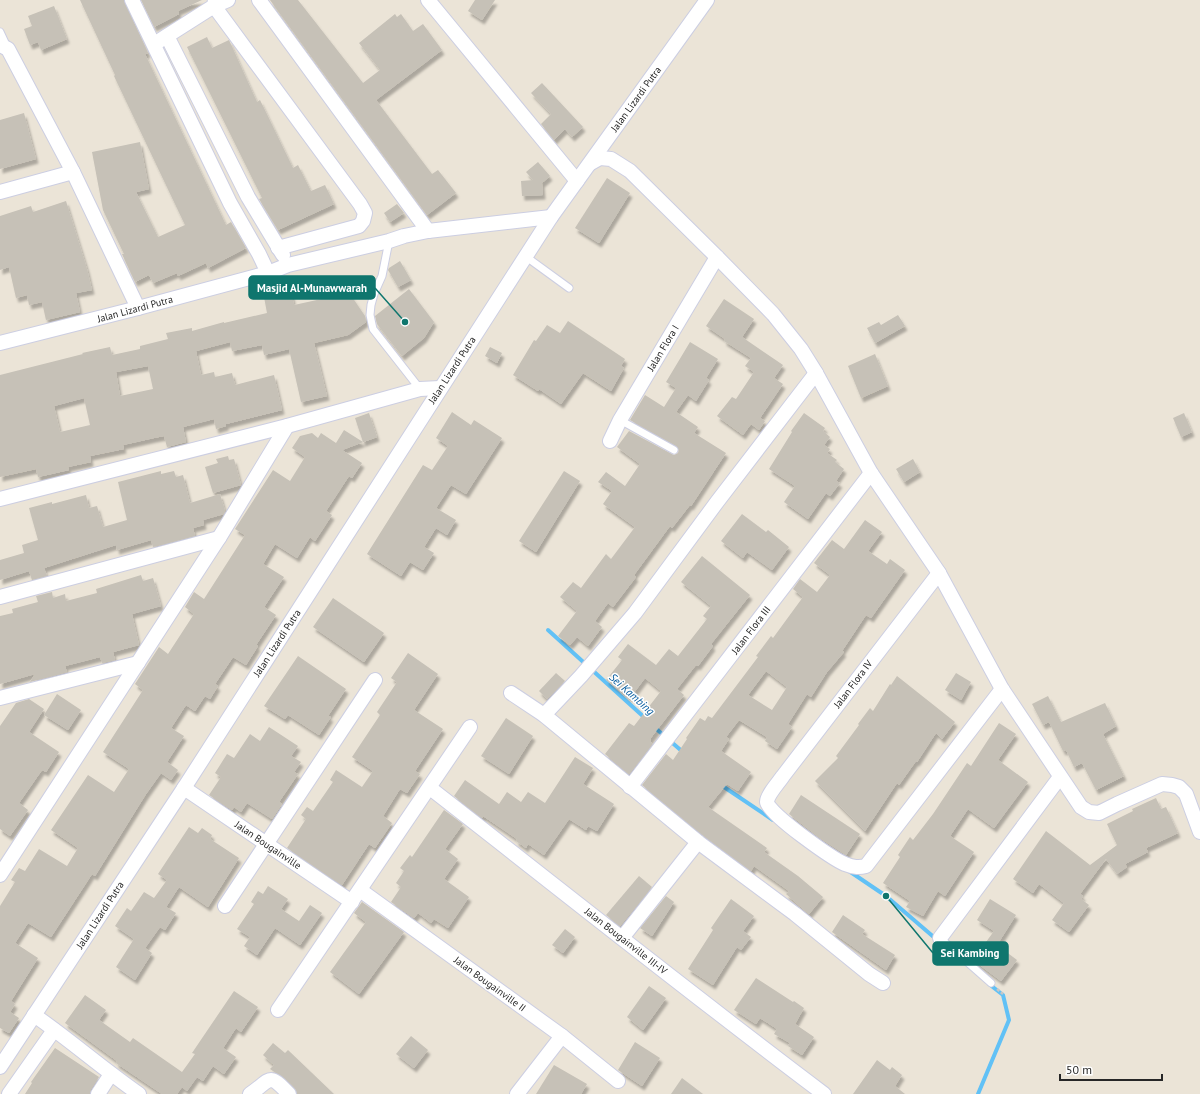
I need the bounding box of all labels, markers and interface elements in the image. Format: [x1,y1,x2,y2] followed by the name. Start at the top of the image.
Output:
[607,64,664,135] street label: Jalan Lizardi Putra
[249,276,375,299] callout: Masjid Al-Munawwarah
[257,281,367,295] text: Masjid Al-Munawwarah
[95,293,174,326] street label: Jalan Lizardi Putra
[644,323,682,374] street label: Jalan Flora I
[425,334,479,407] street label: Jalan Lizardi Putra
[728,603,773,658] street label: Jalan Flora III
[250,607,304,680] street label: Jalan Lizardi Putra
[830,657,876,711] street label: Jalan Flora IV
[606,670,658,718] water label: Sei Kambing
[231,817,304,872] street label: Jalan Bougainville
[73,879,127,952] street label: Jalan Lizardi Putra
[581,904,670,977] street label: Jalan Bougainville III-IV
[933,942,1008,965] callout: Sei Kambing
[941,946,1000,960] text: Sei Kambing
[451,953,529,1014] street label: Jalan Bougainville II
[1060,1056,1162,1082] scale bar
[1066,1062,1092,1077] text: 50 m

